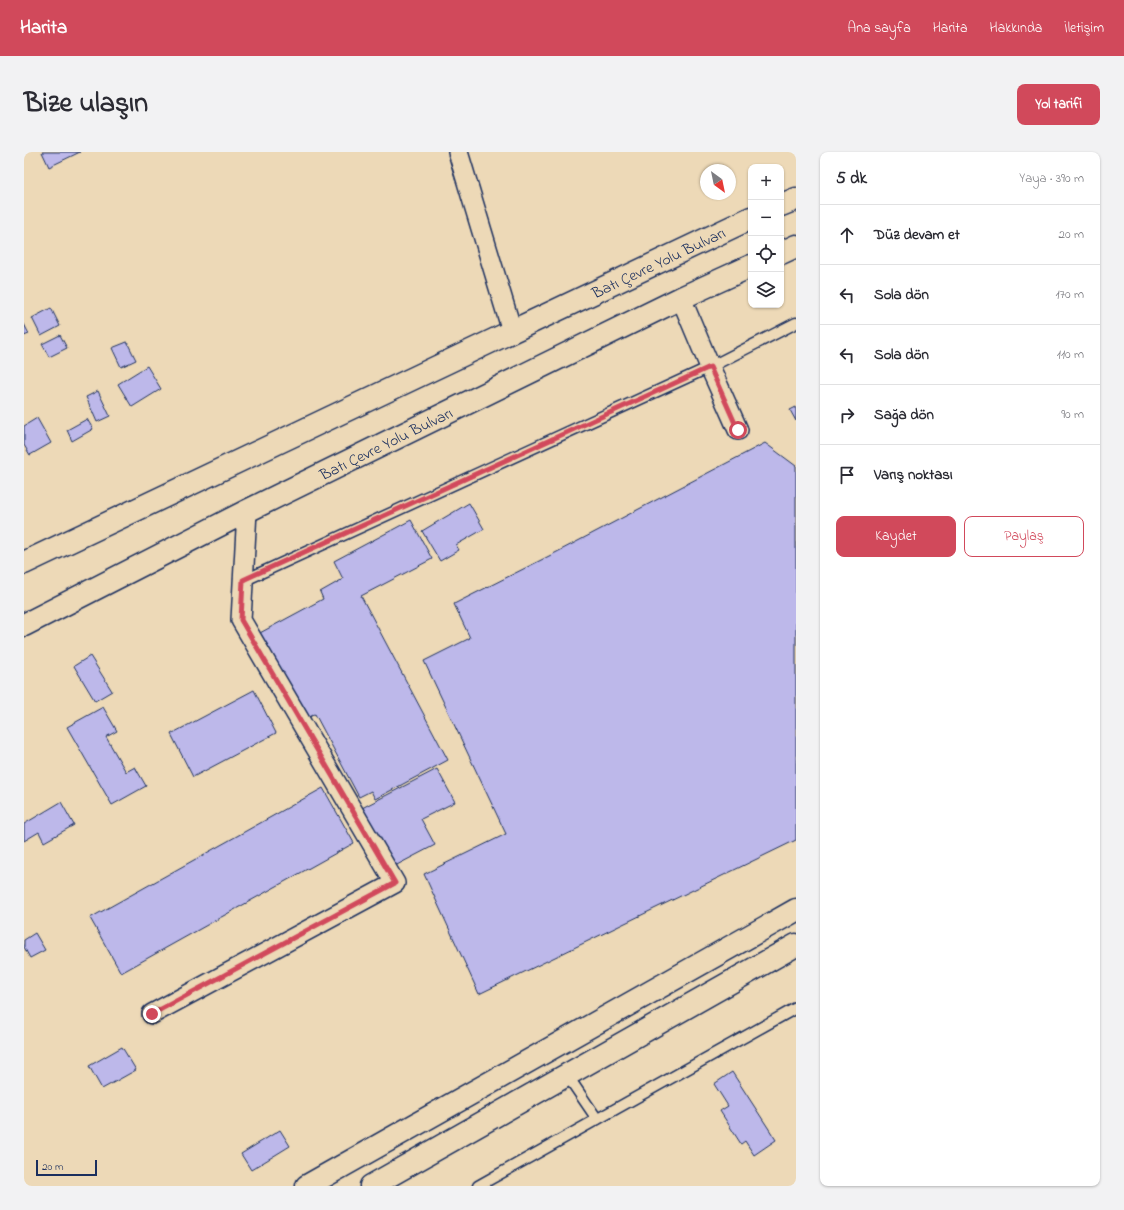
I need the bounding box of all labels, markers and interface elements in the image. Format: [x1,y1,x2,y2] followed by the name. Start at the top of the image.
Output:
[20,15,67,42] text: Harita
[848,18,911,39] text: Ana sayfa
[933,18,968,39] text: Harita
[990,18,1042,39] text: Hakkında
[1064,18,1104,39] text: İletişim
[24,84,148,125] text: Bize ulaşın
[1017,84,1100,125] button: Yol tarifi
[700,164,736,200] north arrow
[748,164,784,308] map controls
[748,164,784,200] button: +
[836,166,867,191] text: 5 dk
[1019,169,1084,188] text: Yaya · 390 m
[748,200,784,236] button: −
[587,222,730,306] street label: Batı Çevre Yolu Bulvarı
[836,224,858,246] icon: ahead
[874,224,960,246] text: Düz devam et
[1059,225,1084,244] text: 20 m
[748,236,784,272] button: locate
[748,272,784,308] button: layers
[836,284,858,306] icon: left
[874,284,929,306] text: Sola dön
[1056,285,1084,304] text: 170 m
[836,344,858,366] icon: left
[874,344,929,366] text: Sola dön
[1057,345,1084,364] text: 110 m
[315,402,457,488] street label: Batı Çevre Yolu Bulvarı
[836,404,858,426] icon: right
[874,404,934,426] text: Sağa dön
[1061,405,1084,424] text: 90 m
[729,421,747,439] route start
[836,464,858,486] icon: arrive
[874,464,953,486] text: Varış noktası
[836,516,956,557] button: Kaydet
[964,516,1084,557] button: Paylaş
[143,1005,161,1023] route end
[36,1158,97,1177] scale bar
[42,1159,64,1175] text: 20 m

